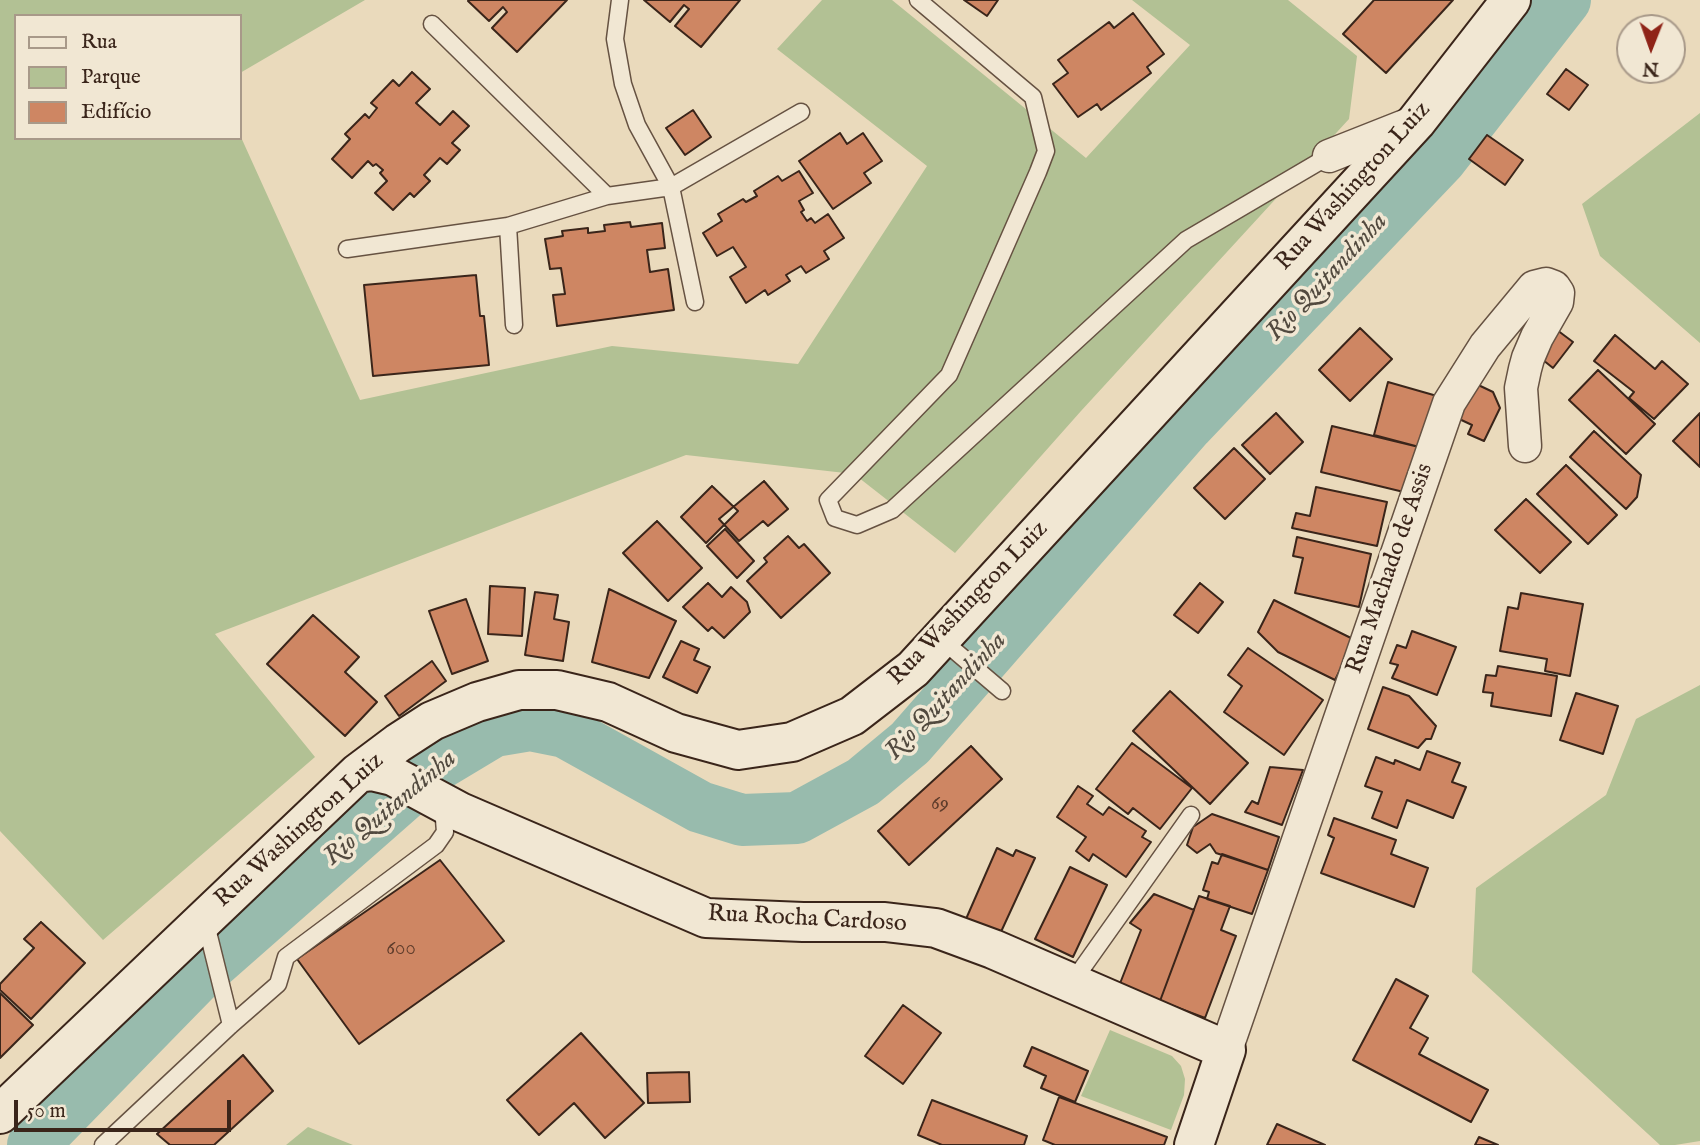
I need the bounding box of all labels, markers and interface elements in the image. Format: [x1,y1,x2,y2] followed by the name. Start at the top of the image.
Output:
[14,14,242,140] legend
[1616,14,1686,84] north arrow
[81,29,117,56] text: Rua
[1642,56,1659,80] text: N
[81,64,141,91] text: Parque
[1271,97,1437,277] street label: Rua Washington Luiz
[81,99,151,126] text: Edifício
[1261,207,1395,349] water label: Rio Quitandinha
[1341,460,1441,678] street label: Rua Machado de Assis
[883,516,1055,692] street label: Rua Washington Luiz
[880,626,1014,768] water label: Rio Quitandinha
[318,744,464,874] water label: Rio Quitandinha
[210,748,390,914] street label: Rua Washington Luiz
[931,792,949,818] house number: 69
[707,900,907,940] street label: Rua Rocha Cardoso
[386,937,416,963] house number: 600
[18,1086,234,1130] scale bar
[27,1098,66,1125] text: 50 m

